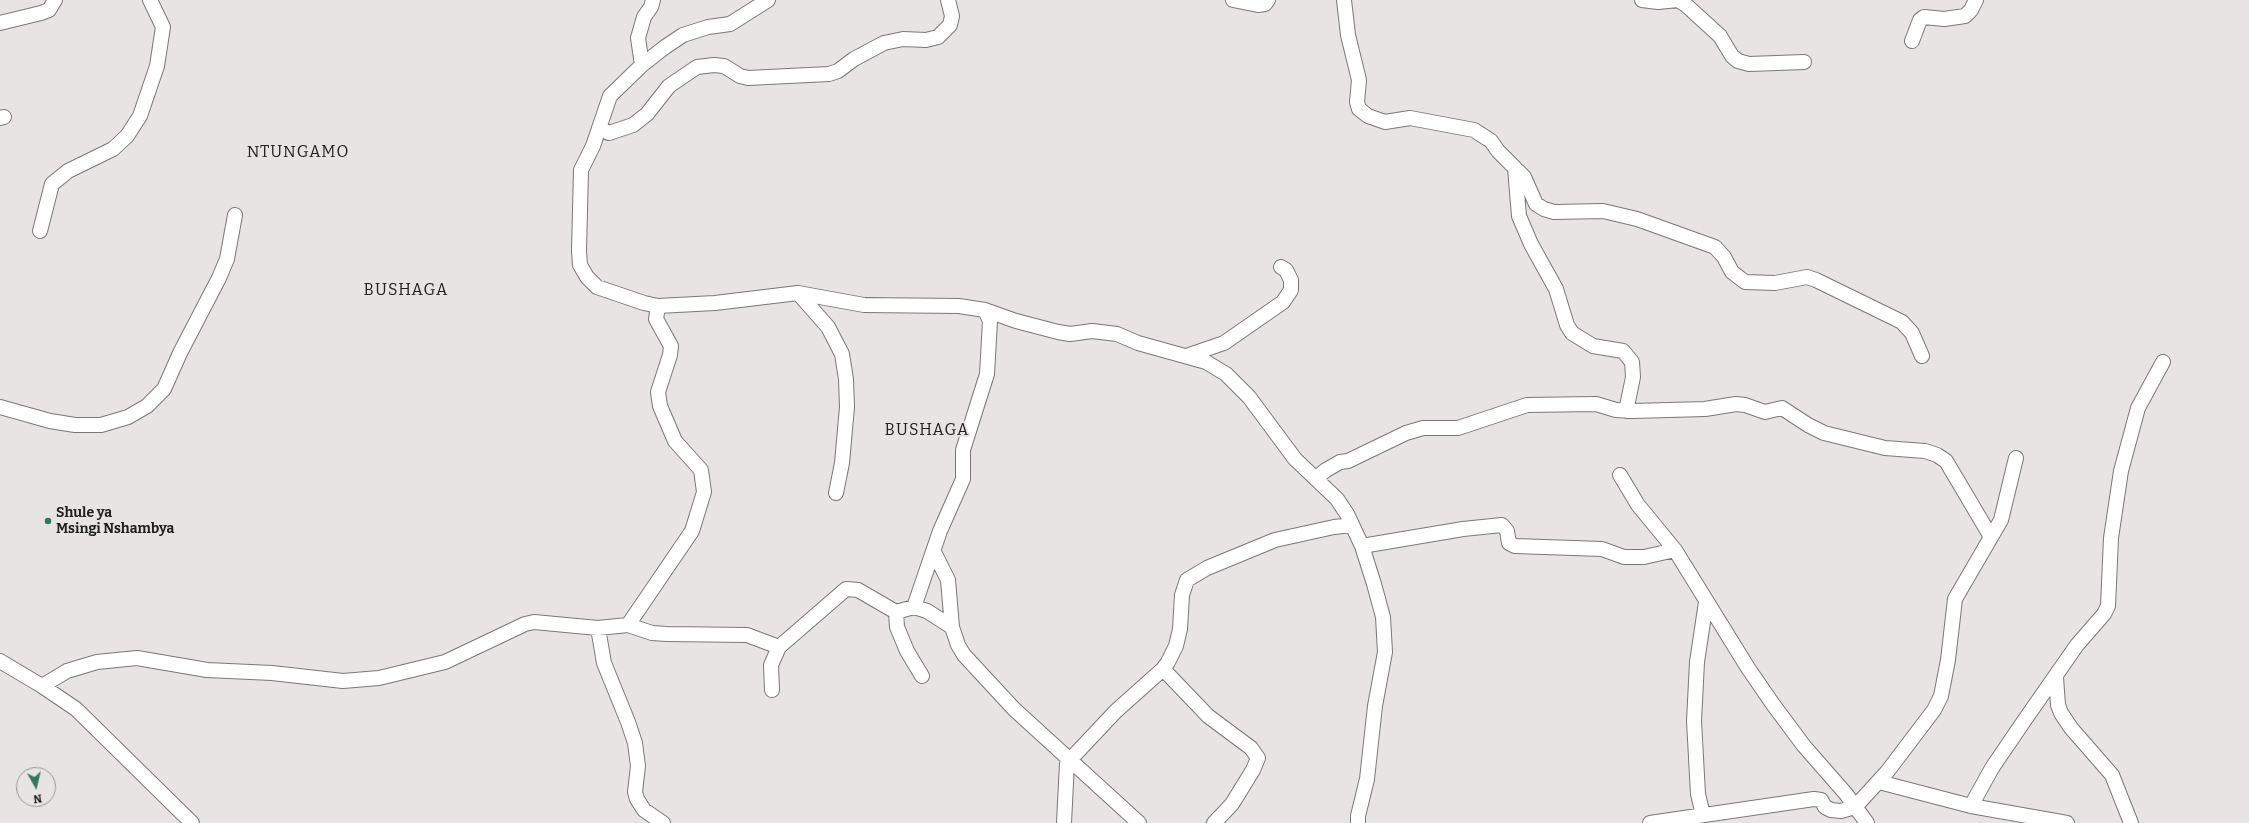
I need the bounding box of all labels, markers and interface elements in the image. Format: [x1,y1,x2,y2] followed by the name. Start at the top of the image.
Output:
[247,143,349,163] district label: NTUNGAMO
[364,281,448,301] district label: BUSHAGA
[885,421,969,441] district label: BUSHAGA
[56,505,174,538] place label: Shule ya Msingi Nshambya
[43,516,53,526] marker: Shule ya Msingi Nshambya
[16,767,56,807] north arrow
[32,791,43,805] text: N

